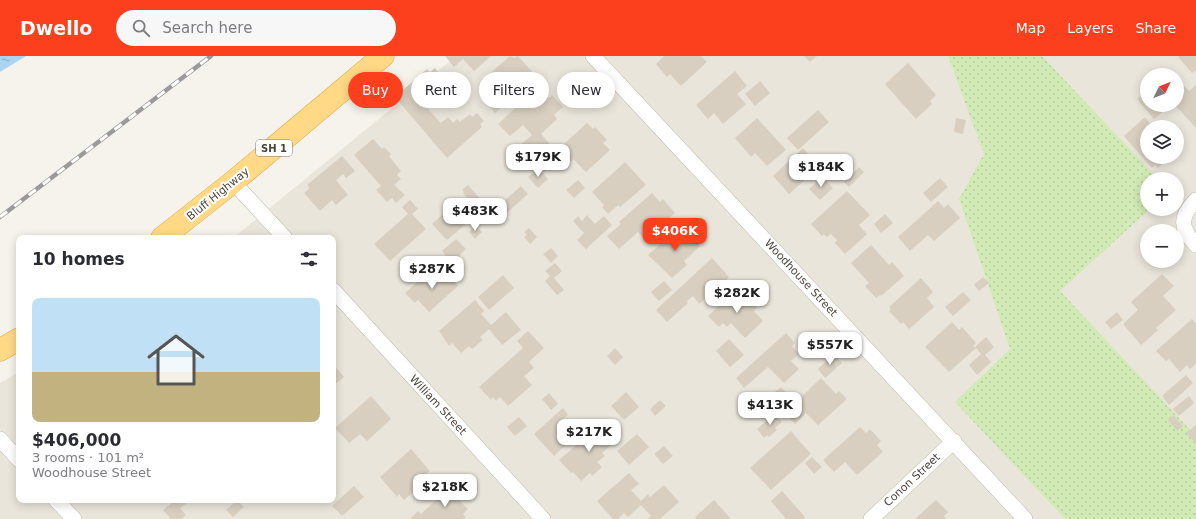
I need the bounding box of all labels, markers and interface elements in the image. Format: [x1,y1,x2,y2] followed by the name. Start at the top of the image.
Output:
[116,10,396,46] search box
[20,17,92,39] text: Dwello
[130,17,152,39] icon: search
[162,19,252,37] text: Search here
[1016,20,1045,36] text: Map
[1067,20,1114,36] text: Layers
[1136,20,1176,36] text: Share
[1140,68,1184,112] north arrow
[1140,68,1184,268] map controls
[348,72,403,108] chip: Buy
[411,72,471,108] chip: Rent
[479,72,549,108] chip: Filters
[557,72,615,108] chip: New
[1140,120,1184,164] button: layers
[256,140,292,156] road number: SH 1
[510,144,566,178] pin: $179K
[515,149,561,164] text: $179K
[793,154,849,188] pin: $184K
[798,159,844,174] text: $184K
[184,165,252,223] street label: Bluff Highway
[1140,172,1184,216] button: +
[447,198,503,232] pin: $483K
[452,203,498,218] text: $483K
[647,218,703,252] pin: $406K
[652,223,698,238] text: $406K
[1140,224,1184,268] button: −
[762,237,841,320] street label: Woodhouse Street
[298,248,320,270] icon: filters
[32,249,125,269] text: 10 homes
[404,256,460,290] pin: $287K
[409,261,455,276] text: $287K
[709,280,765,314] pin: $282K
[714,285,760,300] text: $282K
[140,324,212,396] icon: home
[802,332,858,366] pin: $557K
[807,337,853,352] text: $557K
[407,372,470,438] street label: William Street
[742,392,798,426] pin: $413K
[747,397,793,412] text: $413K
[561,419,617,453] pin: $217K
[566,424,612,439] text: $217K
[32,430,121,450] text: $406,000
[32,450,144,465] text: 3 rooms · 101 m²
[881,450,943,509] street label: Conon Street
[32,465,151,480] text: Woodhouse Street
[417,474,473,508] pin: $218K
[422,479,468,494] text: $218K

